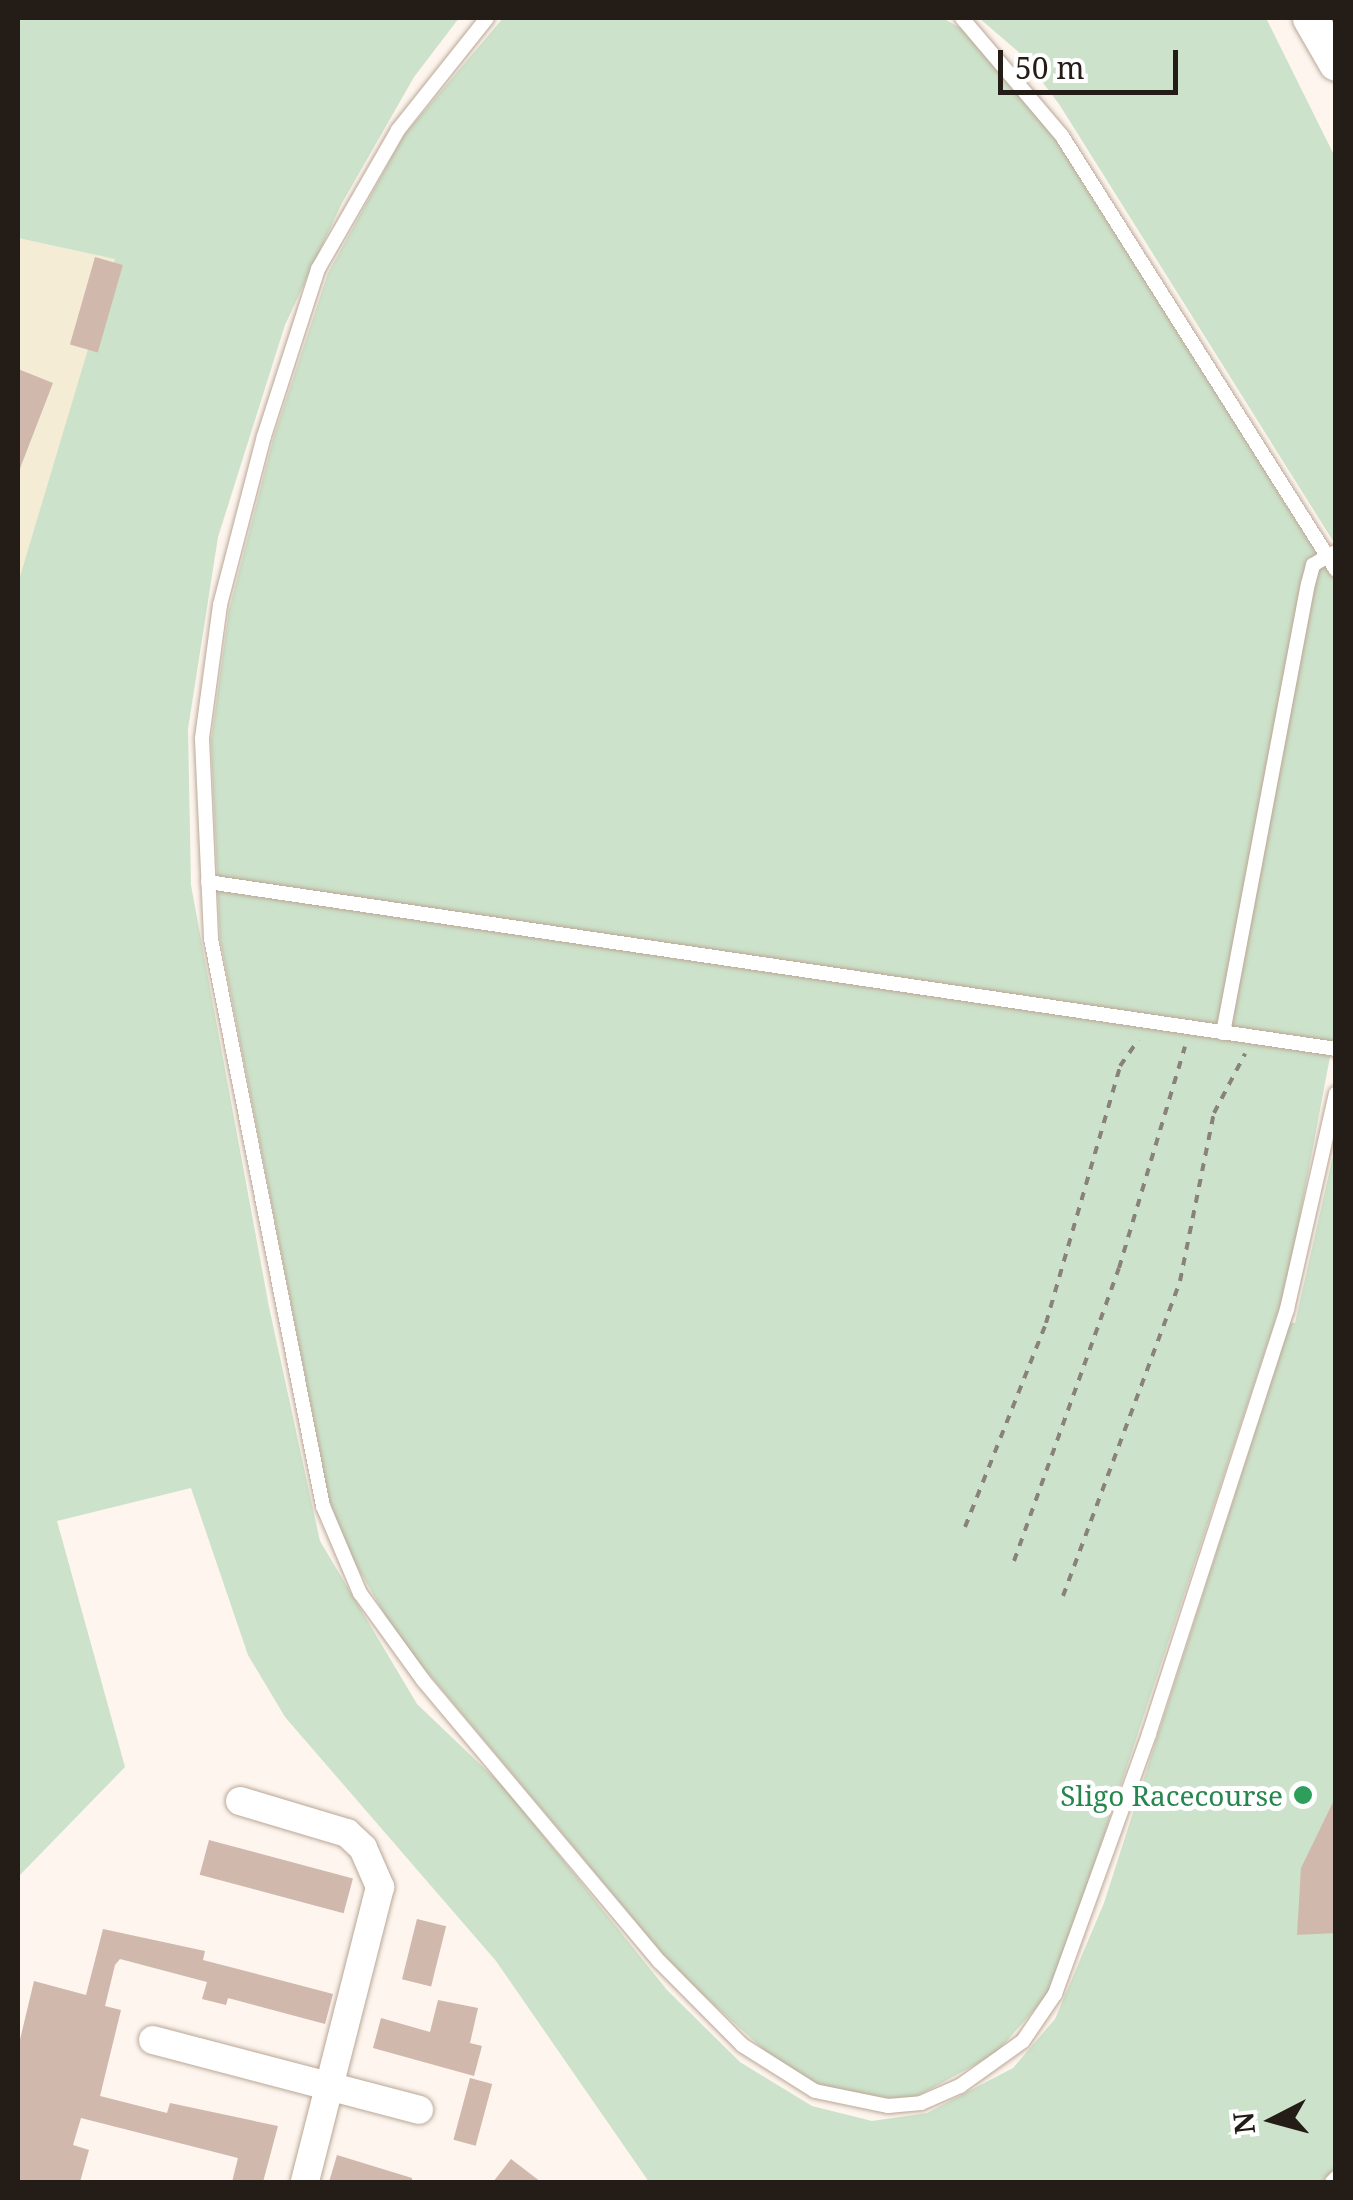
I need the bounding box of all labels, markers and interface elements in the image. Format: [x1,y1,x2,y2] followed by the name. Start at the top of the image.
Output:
[1003,30,1183,92] scale bar
[1015,47,1085,88] text: 50 m
[1060,1778,1283,1812] place label: Sligo Racecourse
[1292,1784,1314,1806] marker: Sligo Racecourse
[1223,2070,1323,2170] north arrow
[1223,2110,1263,2136] text: N

